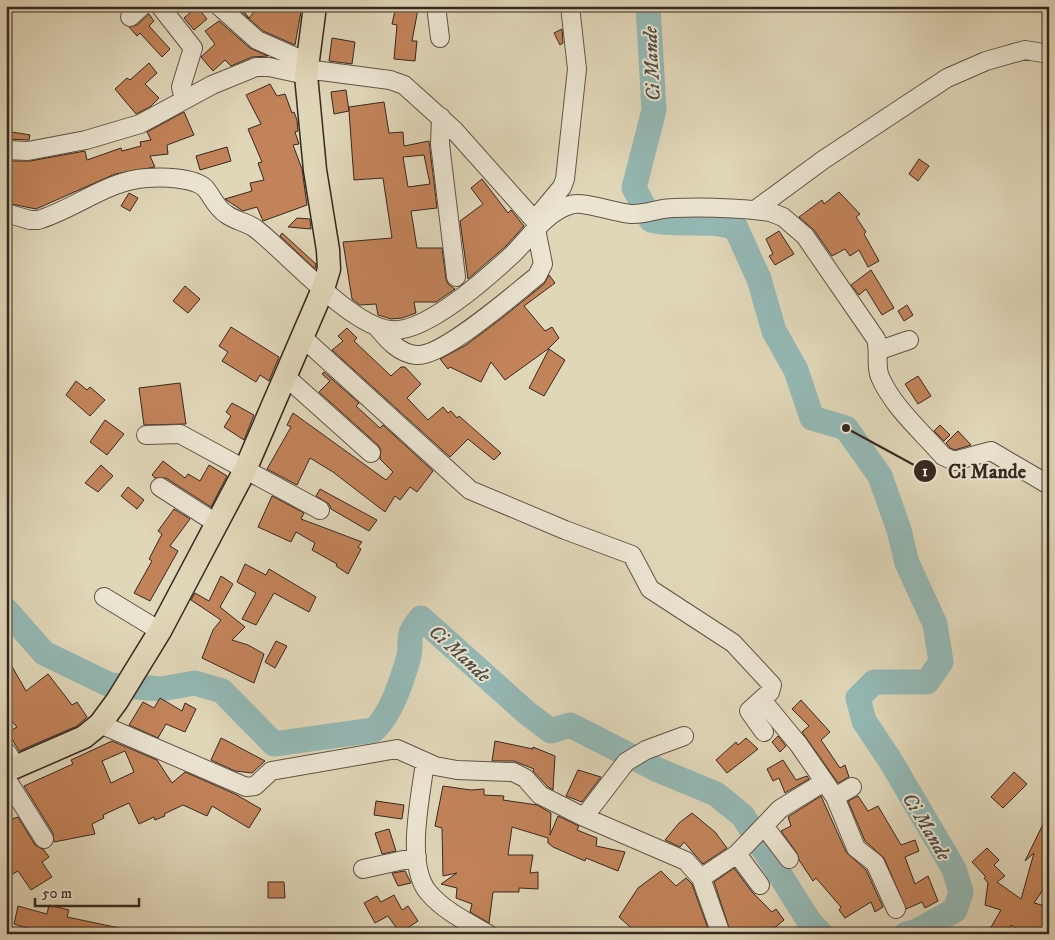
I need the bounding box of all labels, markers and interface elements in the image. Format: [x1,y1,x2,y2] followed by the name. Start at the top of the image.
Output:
[638,25,667,102] water label: Ci Mande
[913,453,1036,488] callout: Ci Mande
[948,460,1027,485] text: Ci Mande
[922,462,928,481] text: 1
[423,620,496,689] water label: Ci Mande
[896,788,956,866] water label: Ci Mande
[35,875,139,907] scale bar
[42,884,72,903] text: 50 m

